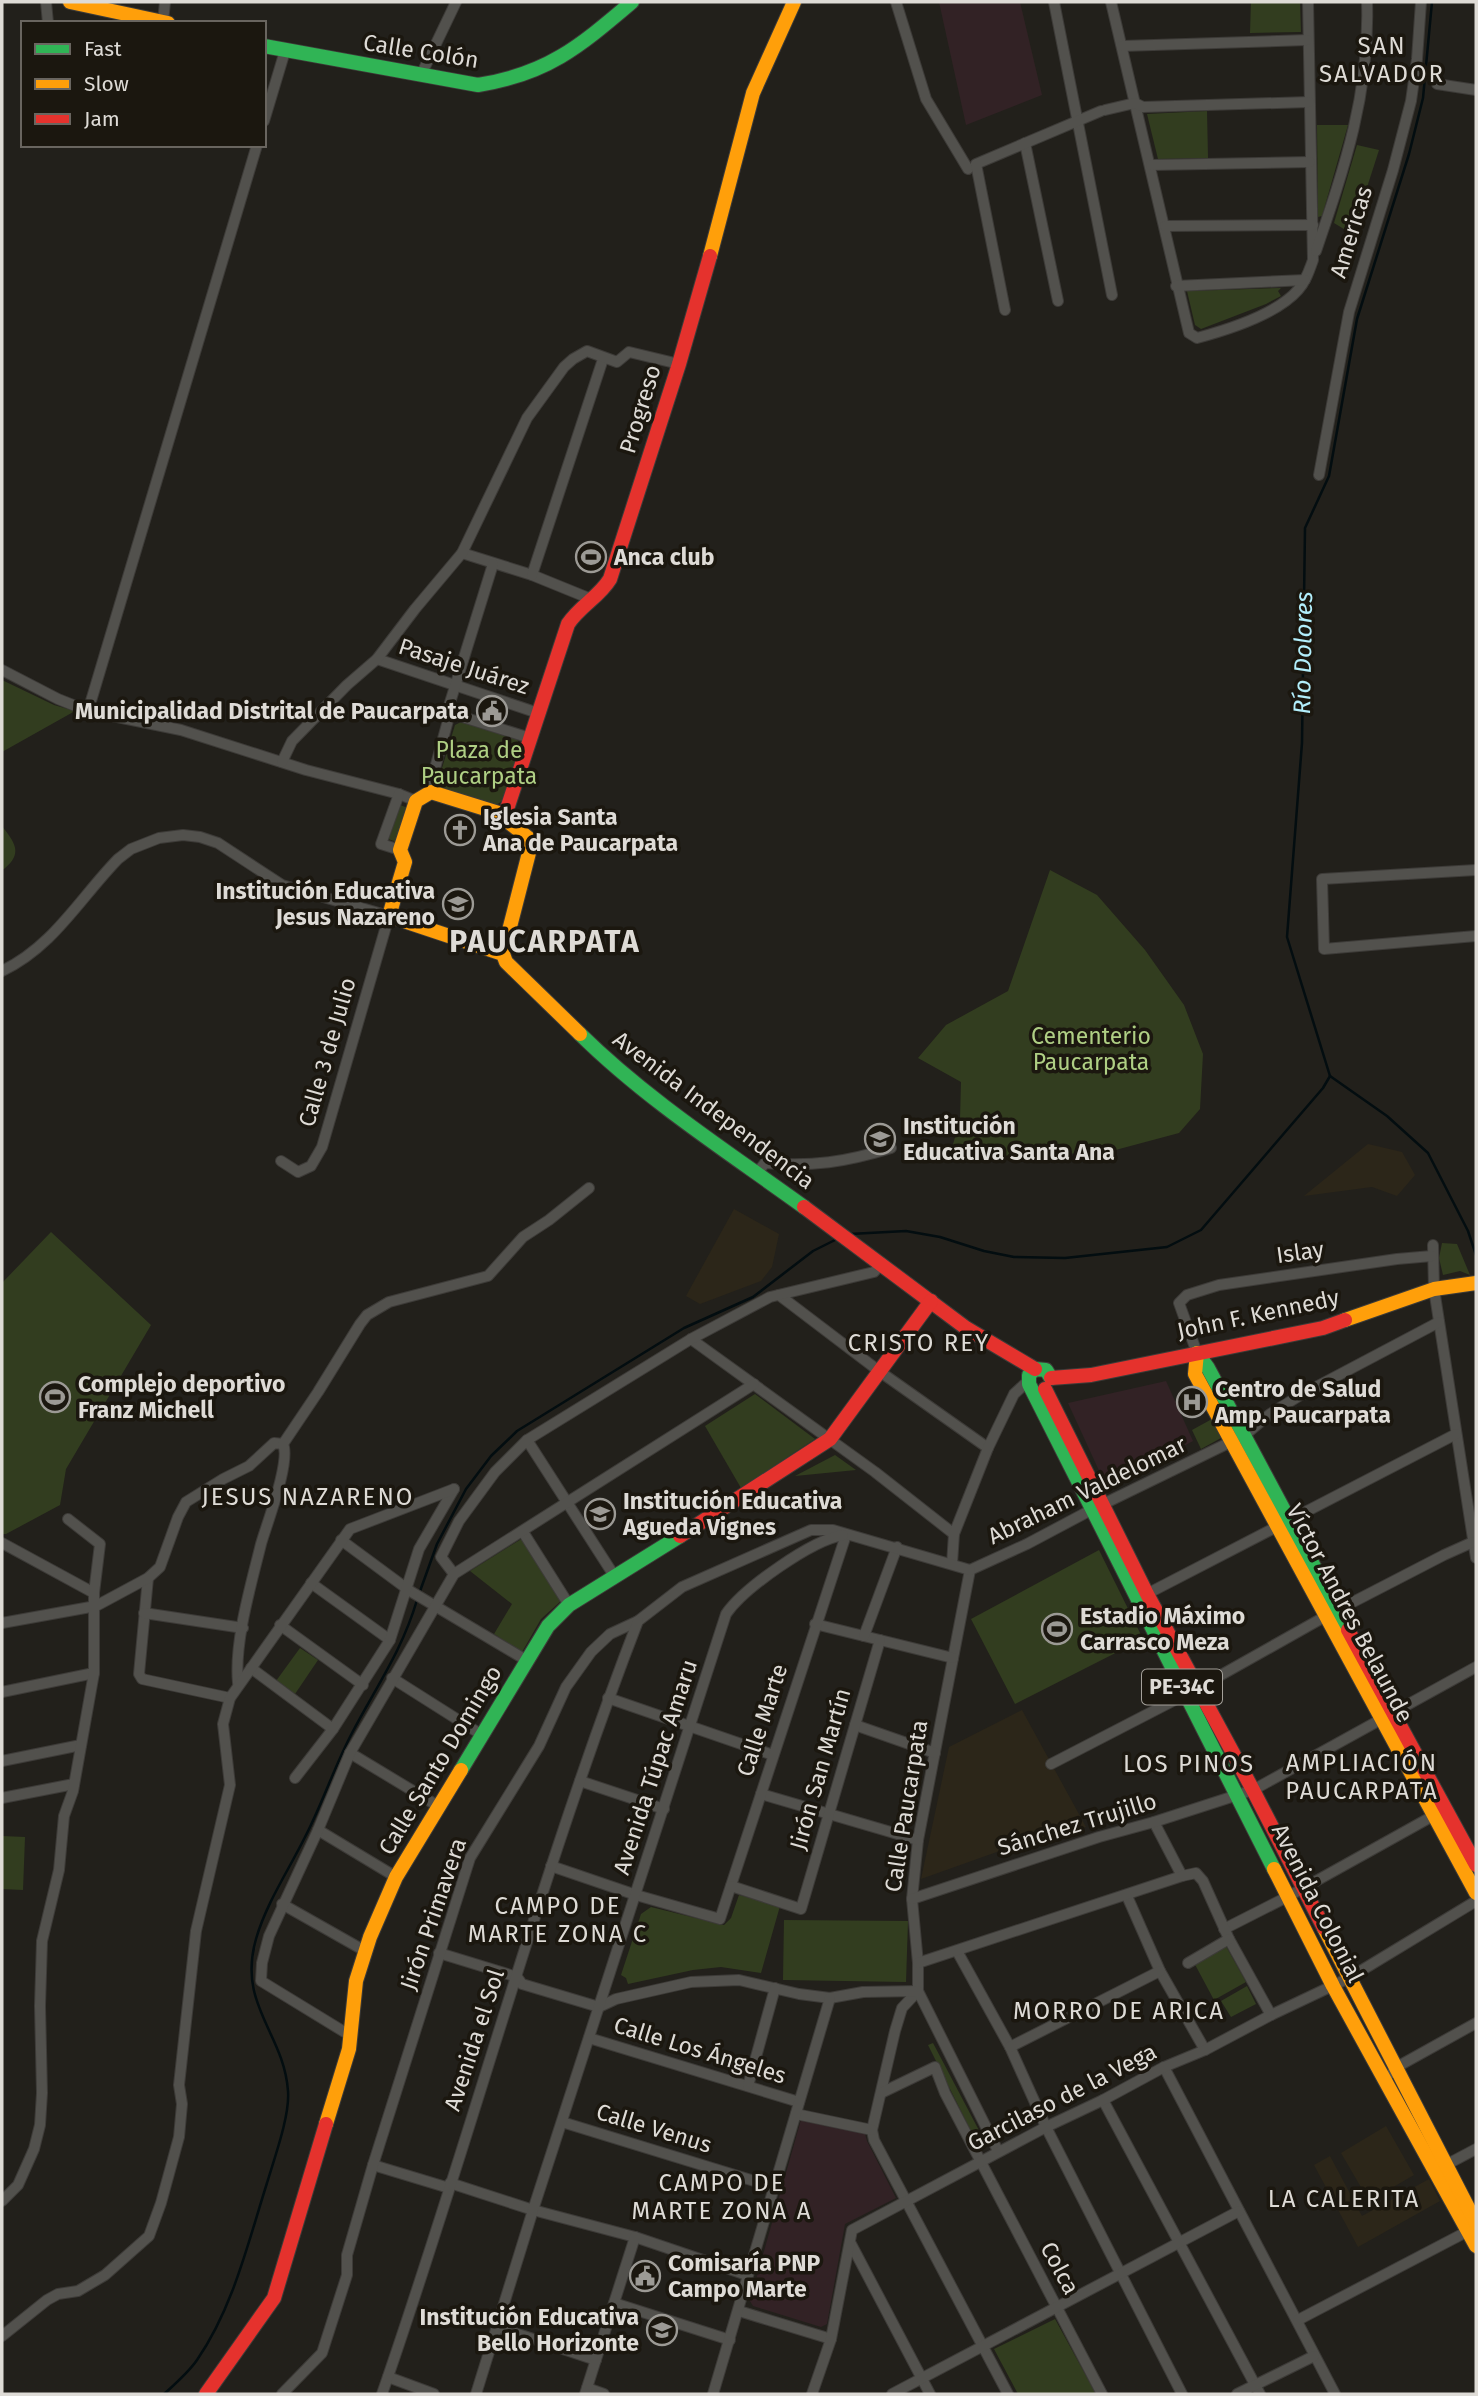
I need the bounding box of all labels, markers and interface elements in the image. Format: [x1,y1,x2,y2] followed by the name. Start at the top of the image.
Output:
[21,21,266,147] legend
[361,28,481,74] street label: Calle Colón
[1319,32,1445,88] district label: SAN SALVADOR
[84,36,122,62] text: Fast
[84,71,129,97] text: Slow
[84,106,120,132] text: Jam
[1324,183,1378,281] street label: Americas
[613,361,667,457] street label: Progreso
[574,540,608,574] sports icon: Anca club
[613,543,714,571] place label: Anca club
[1288,591,1318,715] water label: Río Dolores
[395,632,533,700] street label: Pasaje Juárez
[475,694,509,728] public building icon: Municipalidad Distrital de Paucarpata
[75,697,469,725] place label: Municipalidad Distrital de Paucarpata
[421,736,537,790] park label: Plaza de Paucarpata
[482,803,678,857] place label: Iglesia Santa Ana de Paucarpata
[443,813,477,847] church icon: Iglesia Santa Ana de Paucarpata
[216,877,435,931] place label: Institución Educativa Jesus Nazareno
[441,887,475,921] school or university icon: Institución Educativa Jesus Nazareno
[449,924,641,960] district label: PAUCARPATA
[292,974,362,1130] street label: Calle 3 de Julio
[1031,1022,1151,1076] park label: Cementerio Paucarpata
[608,1025,820,1195] street label: Avenida Independencia
[903,1112,1115,1166] place label: Institución Educativa Santa Ana
[863,1122,897,1156] school or university icon: Institución Educativa Santa Ana
[1274,1235,1326,1269] street label: Islay
[1174,1283,1342,1345] street label: John F. Kennedy
[848,1329,990,1357] district label: CRISTO REY
[78,1370,285,1424] place label: Complejo deportivo Franz Michell
[1214,1375,1391,1429] place label: Centro de Salud Amp. Paucarpata
[38,1380,72,1414] sports icon: Complejo deportivo Franz Michell
[1175,1385,1209,1419] hospital icon: Centro de Salud Amp. Paucarpata
[983,1430,1191,1550] street label: Abraham Valdelomar
[202,1483,414,1511] district label: JESUS NAZARENO
[622,1487,842,1541] place label: Institución Educativa Agueda Vignes
[583,1497,617,1531] school or university icon: Institución Educativa Agueda Vignes
[1280,1499,1420,1727] street label: Víctor Andres Belaunde
[1080,1602,1245,1656] place label: Estadio Máximo Carrasco Meza
[1040,1612,1074,1646] sports icon: Estadio Máximo Carrasco Meza
[607,1656,703,1878] street label: Avenida Túpac Amaru
[372,1660,508,1860] street label: Calle Santo Domingo
[731,1660,793,1780] street label: Calle Marte
[1142,1670,1222,1704] road number: PE-34C
[784,1685,856,1853] street label: Jirón San Martín
[879,1718,933,1894] street label: Calle Paucarpata
[1285,1748,1439,1805] district label: AMPLIACIÓN PAUCARPATA
[1123,1750,1255,1778] district label: LOS PINOS
[994,1787,1160,1861] street label: Sánchez Trujillo
[1266,1819,1370,1987] street label: Avenida Colonial
[394,1834,472,1994] street label: Jirón Primavera
[468,1892,648,1948] district label: CAMPO DE MARTE ZONA C
[438,1965,510,2114] street label: Avenida el Sol
[1013,1997,1225,2025] district label: MORRO DE ARICA
[610,2010,790,2090] street label: Calle Los Ángeles
[963,2037,1161,2157] street label: Garcilaso de la Vega
[593,2097,715,2159] street label: Calle Venus
[632,2169,812,2225] district label: CAMPO DE MARTE ZONA A
[1268,2185,1420,2213] district label: LA CALERITA
[1035,2237,1085,2299] street label: Colca
[668,2249,820,2303] place label: Comisaría PNP Campo Marte
[628,2259,662,2293] public building icon: Comisaría PNP Campo Marte
[420,2303,639,2357] place label: Institución Educativa Bello Horizonte
[645,2313,679,2347] school or university icon: Institución Educativa Bello Horizonte

